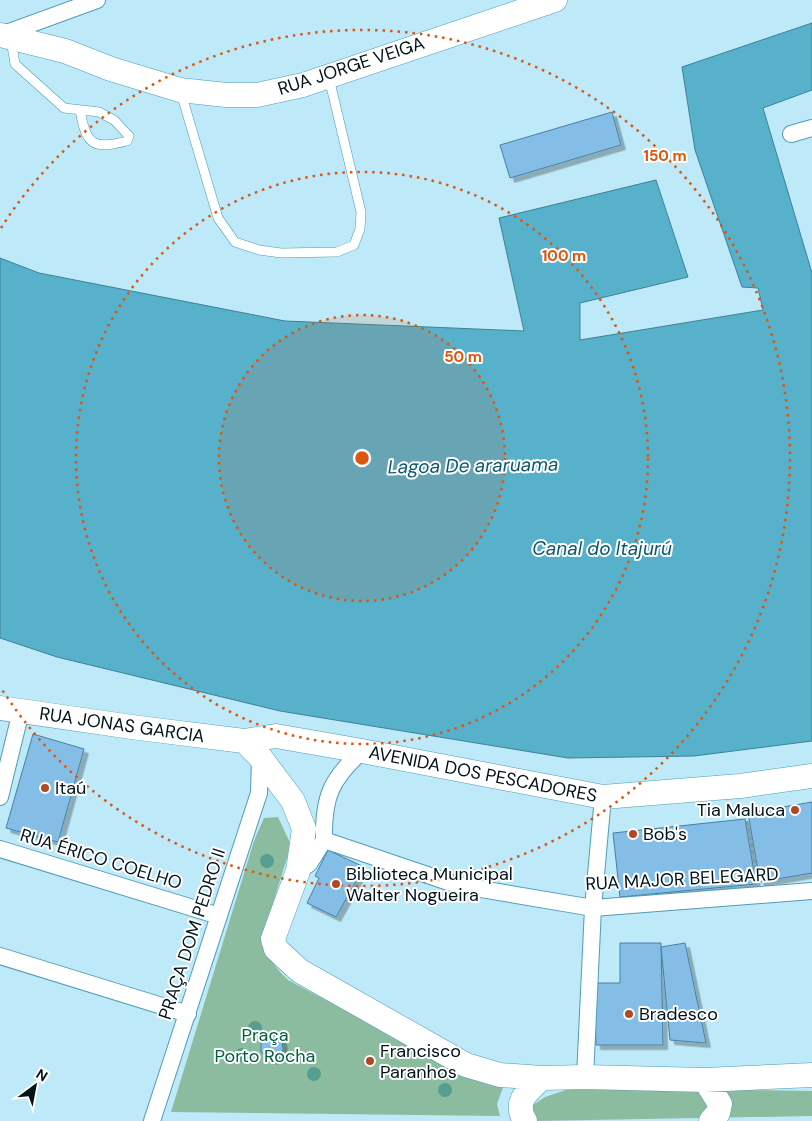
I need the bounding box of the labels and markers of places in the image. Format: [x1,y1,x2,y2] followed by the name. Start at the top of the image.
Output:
[353,449,371,467] centre of rings
[55,776,86,800] place label: Itaú
[39,782,51,794] marker: Itaú
[697,798,785,822] place label: Tia Maluca
[789,804,801,816] marker: Tia Maluca
[643,822,687,846] place label: Bob's
[627,828,639,840] marker: Bob's
[346,862,513,907] place label: Biblioteca Municipal Walter Nogueira
[330,878,342,890] marker: Biblioteca Municipal Walter Nogueira
[639,1002,718,1026] place label: Bradesco
[623,1008,635,1020] marker: Bradesco
[380,1039,461,1084] place label: Francisco Paranhos
[364,1055,376,1067] marker: Francisco Paranhos

